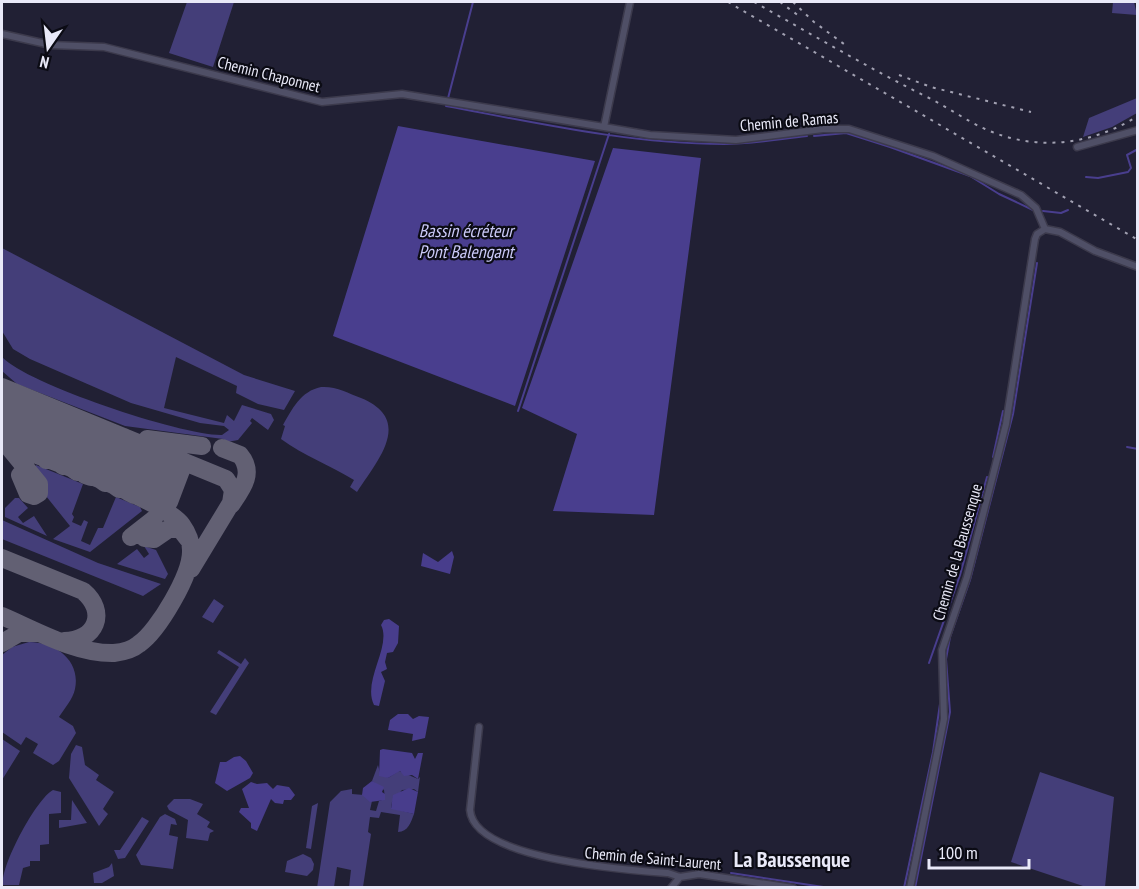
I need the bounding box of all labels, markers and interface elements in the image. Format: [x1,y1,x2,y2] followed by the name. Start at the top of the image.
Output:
[18,18,78,78] north arrow
[38,52,51,73] text: N
[216,52,323,97] street label: Chemin Chaponnet
[739,107,839,135] street label: Chemin de Ramas
[418,219,516,263] water label: Bassin écréteur Pont Balengant
[928,481,986,623] street label: Chemin de la Baussenque
[929,832,1030,870] scale bar
[938,841,978,864] text: 100 m
[584,842,723,874] street label: Chemin de Saint-Laurent
[734,845,850,873] district label: La Baussenque

